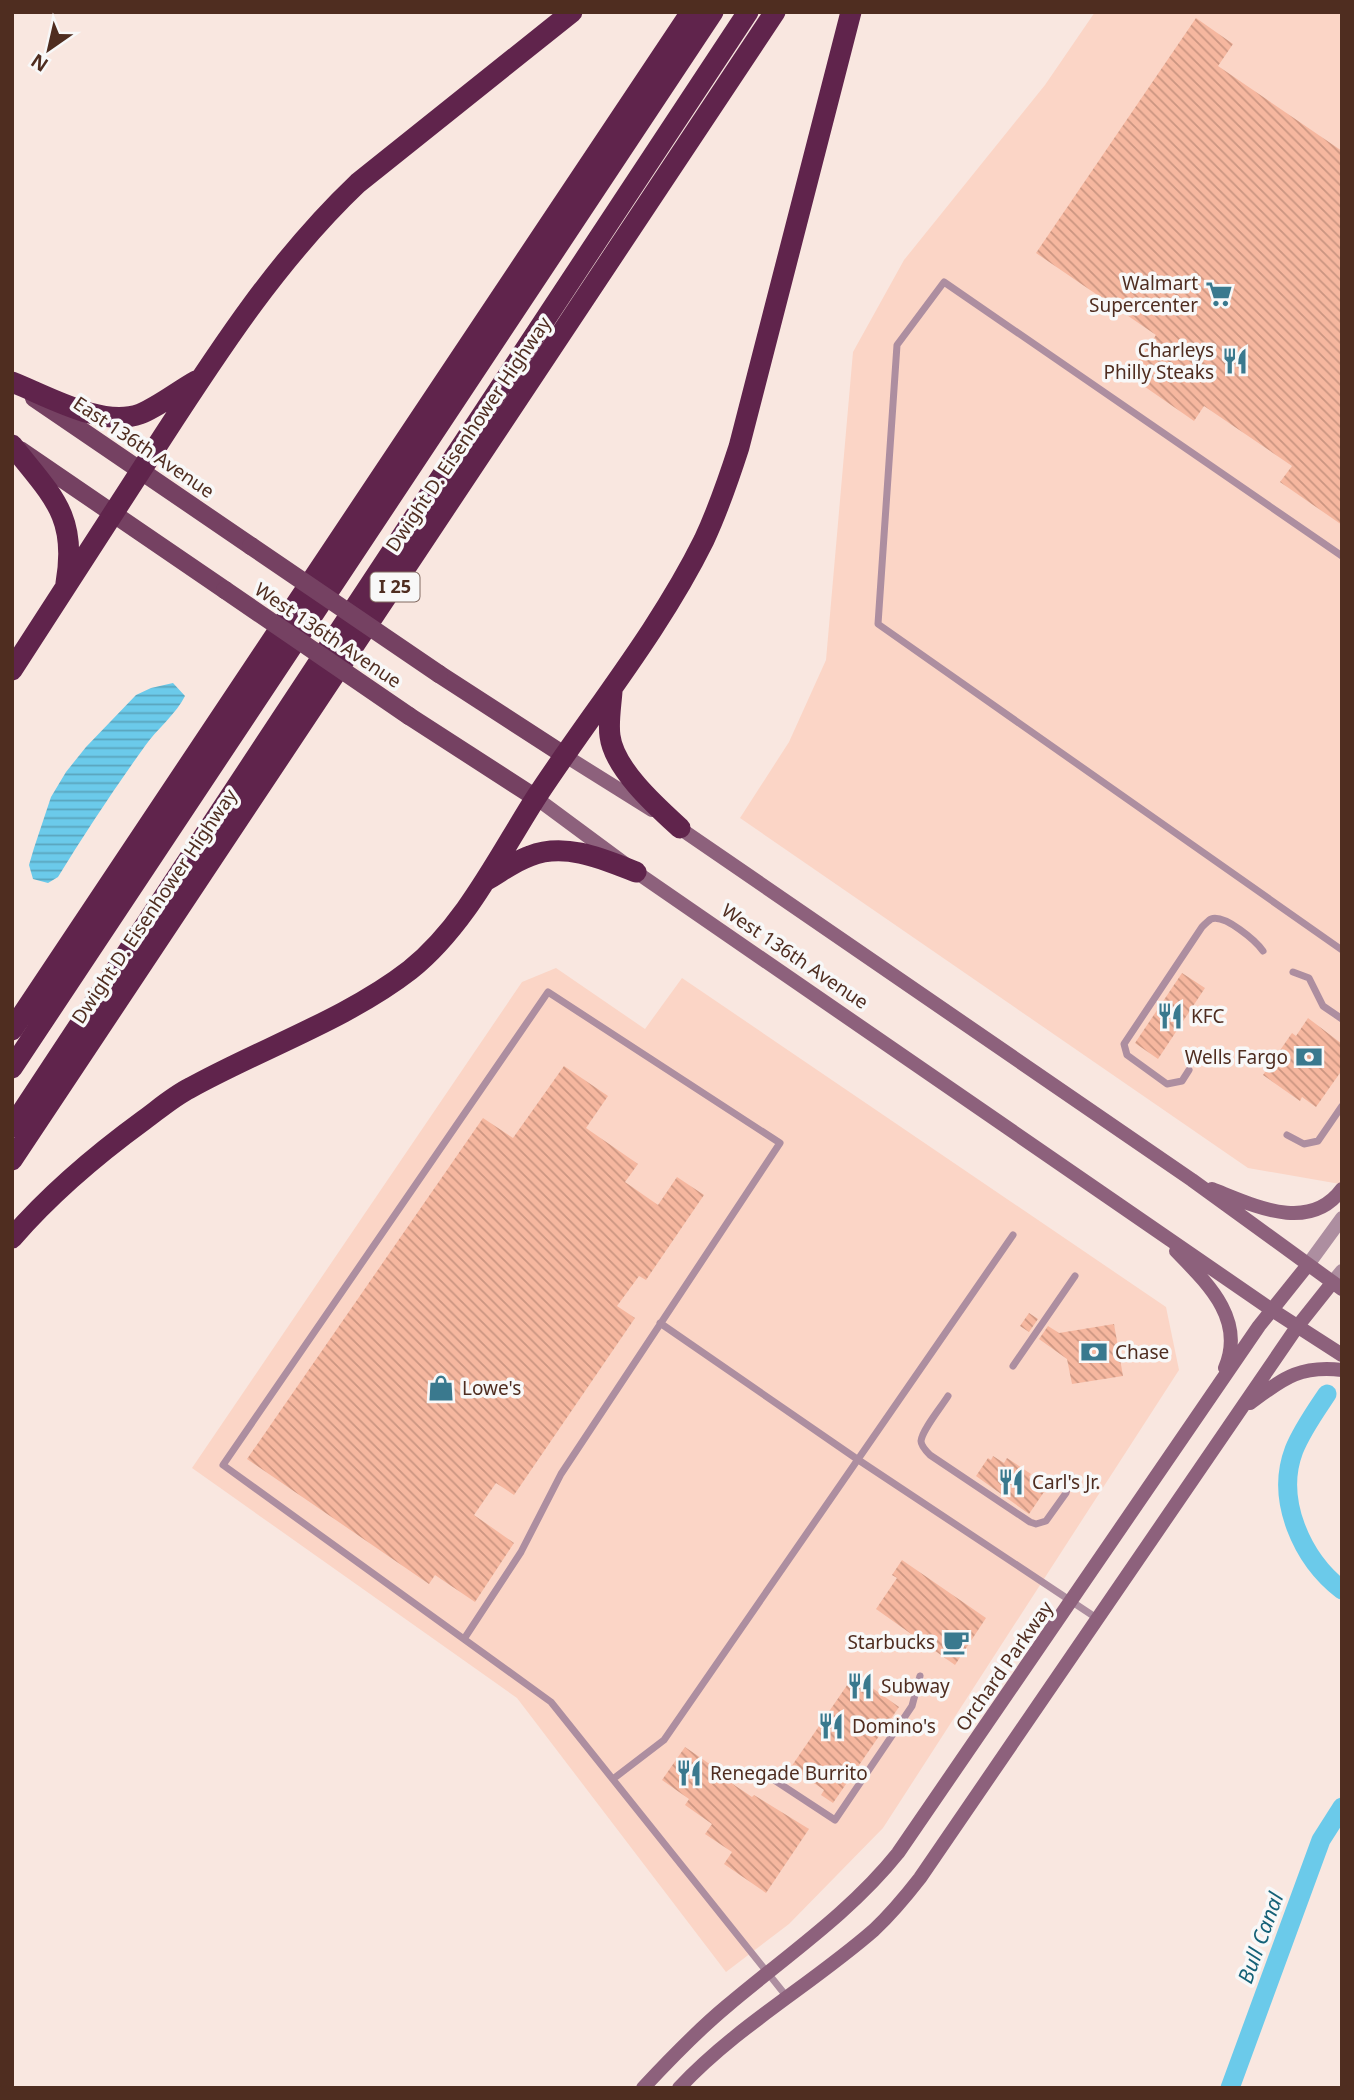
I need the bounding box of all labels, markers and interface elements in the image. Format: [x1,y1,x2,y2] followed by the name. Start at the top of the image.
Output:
[14,14,84,84] north arrow
[26,48,53,78] text: N
[1089,270,1198,318] place label: Walmart Supercenter
[1204,279,1234,309] supermarket icon: Walmart Supercenter
[379,311,557,557] street label: Dwight D. Eisenhower Highway
[1104,337,1214,385] place label: Charleys Philly Steaks
[1220,346,1250,376] restaurant icon: Charleys Philly Steaks
[68,390,220,504] street label: East 136th Avenue
[370,572,420,602] road number: I 25
[250,576,406,694] street label: West 136th Avenue
[65,783,243,1029] street label: Dwight D. Eisenhower Highway
[717,897,873,1015] street label: West 136th Avenue
[1155,1001,1185,1031] restaurant icon: KFC
[1191,1003,1225,1029] place label: KFC
[1294,1042,1324,1072] bank icon: Wells Fargo
[1185,1044,1288,1070] place label: Wells Fargo
[1079,1337,1109,1367] bank icon: Chase
[1115,1339,1169,1365] place label: Chase
[426,1373,456,1403] shop icon: Lowe's
[462,1375,521,1401] place label: Lowe's
[996,1467,1026,1497] restaurant icon: Carl's Jr.
[1032,1469,1100,1495] place label: Carl's Jr.
[949,1595,1059,1736] street label: Orchard Parkway
[941,1627,971,1657] cafe icon: Starbucks
[847,1629,935,1655] place label: Starbucks
[845,1671,875,1701] restaurant icon: Subway
[881,1673,950,1699] place label: Subway
[816,1711,846,1741] restaurant icon: Domino's
[852,1713,936,1739] place label: Domino's
[674,1758,704,1788] restaurant icon: Renegade Burrito
[710,1760,868,1786] place label: Renegade Burrito
[1231,1888,1290,1987] water label: Bull Canal

